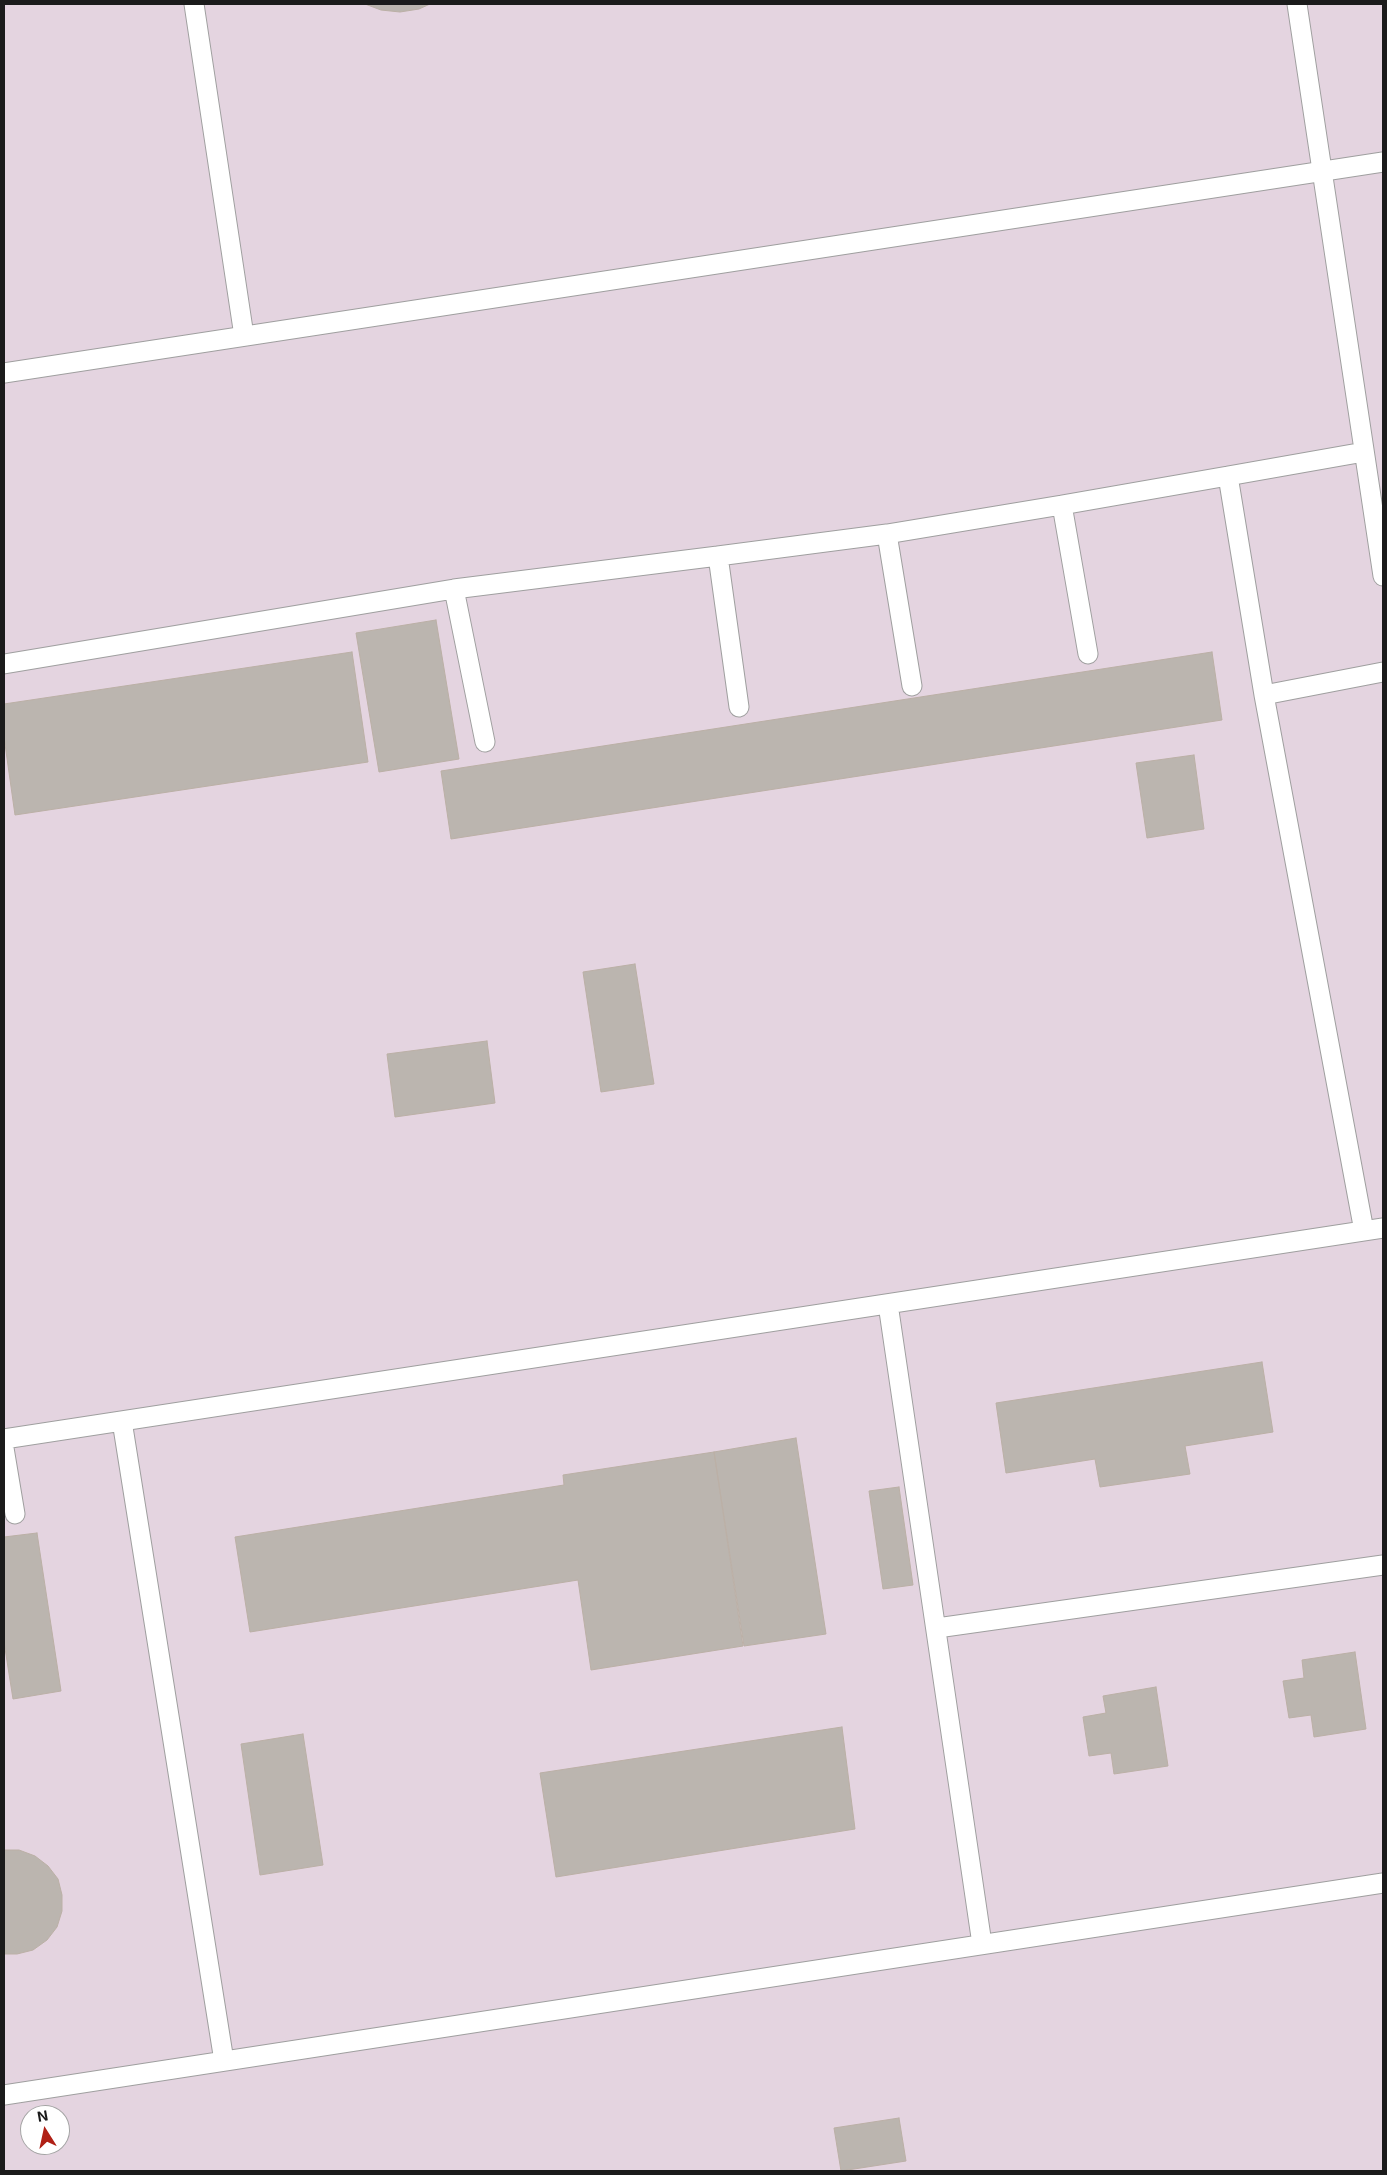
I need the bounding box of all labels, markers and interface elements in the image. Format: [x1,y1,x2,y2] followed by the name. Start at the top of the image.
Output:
[20,2105,70,2155] north arrow
[36,2106,49,2125] text: N

